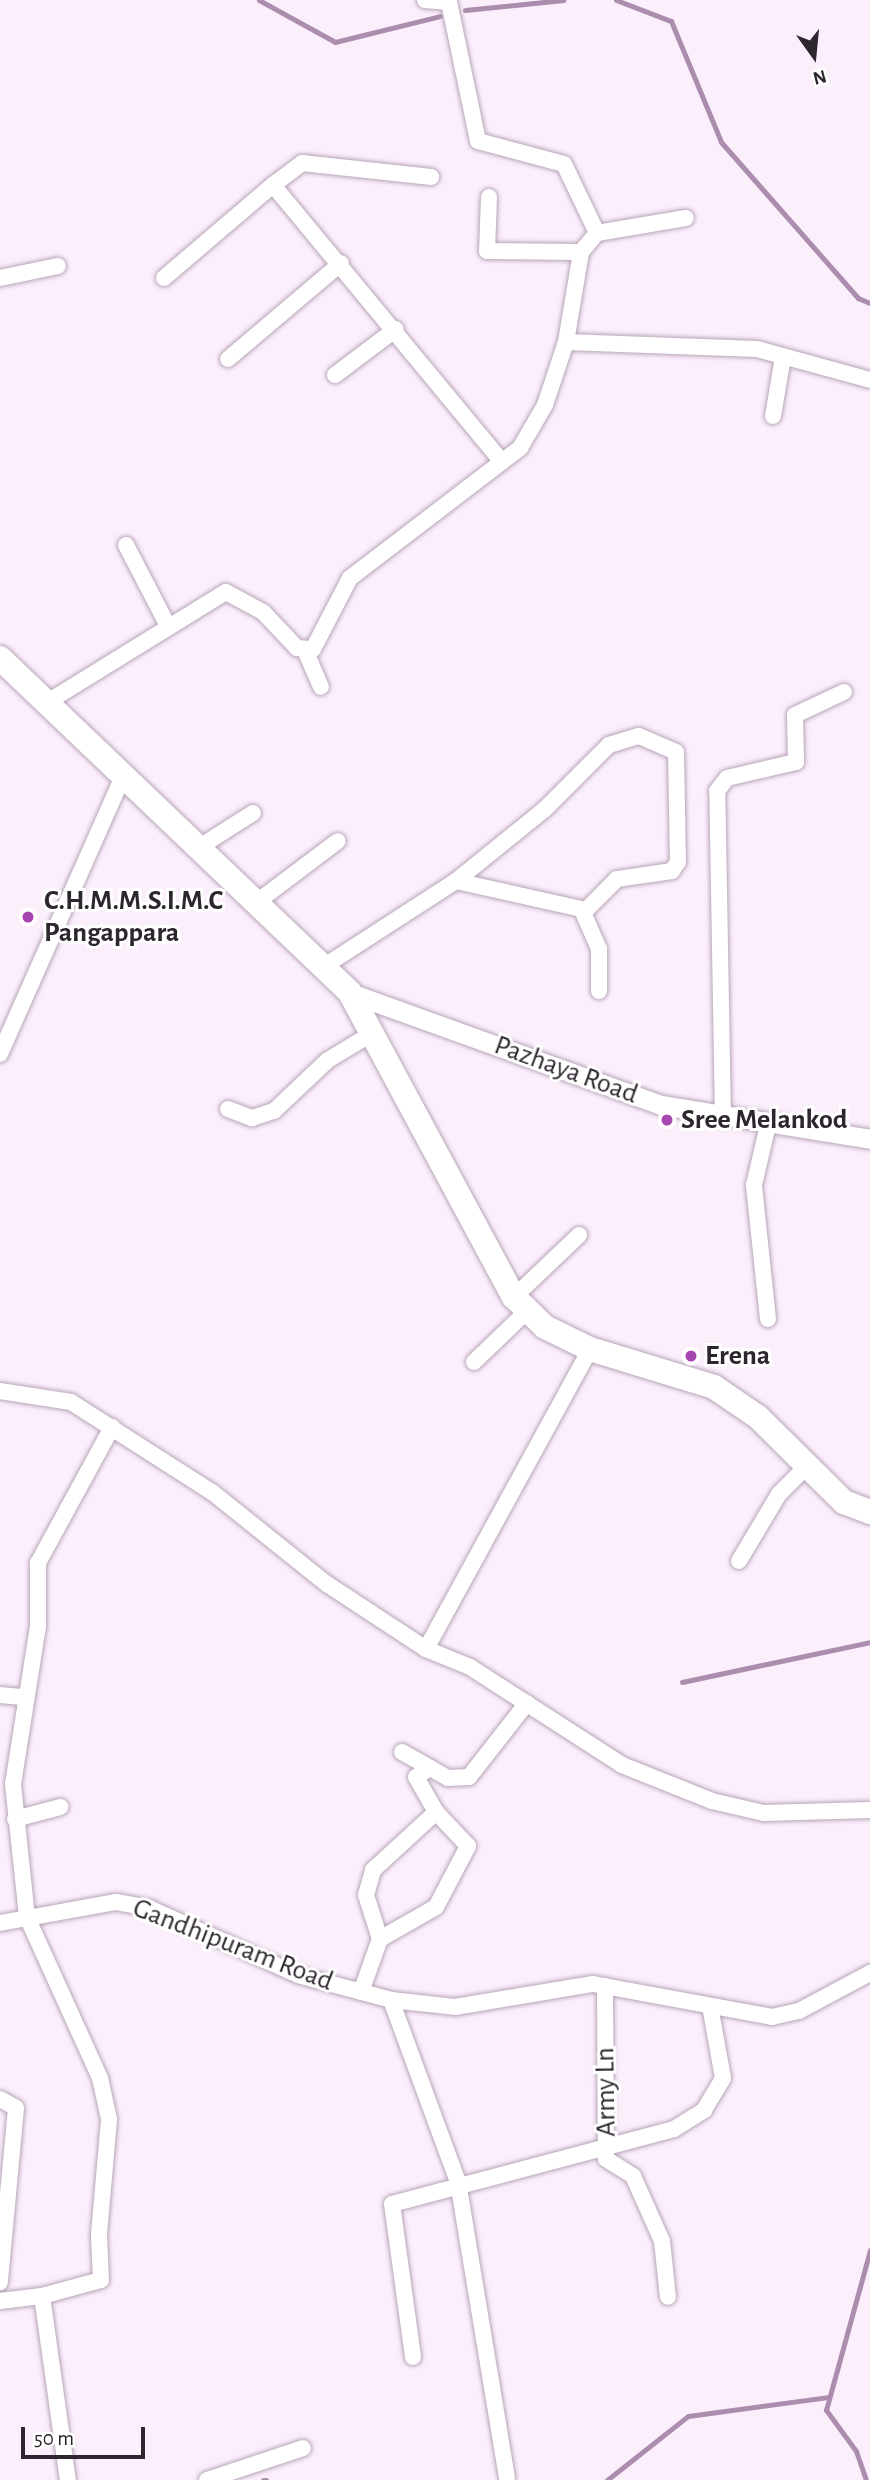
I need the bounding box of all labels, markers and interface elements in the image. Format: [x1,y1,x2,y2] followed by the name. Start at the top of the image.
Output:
[779,21,849,91] north arrow
[811,66,828,88] text: N
[44,884,223,950] place label: C.H.M.M.S.I.M.C Pangappara
[18,907,38,927] marker: C.H.M.M.S.I.M.C Pangappara
[490,1029,642,1111] street label: Pazhaya Road
[681,1103,847,1137] place label: Sree Melankod
[659,1112,675,1128] marker: Sree Melankod
[705,1339,770,1373] place label: Erena
[683,1348,699,1364] marker: Erena
[128,1891,338,1999] street label: Gandhipuram Road
[588,2047,624,2137] street label: Army Ln
[24,2414,149,2458] scale bar
[34,2428,74,2449] text: 50 m

